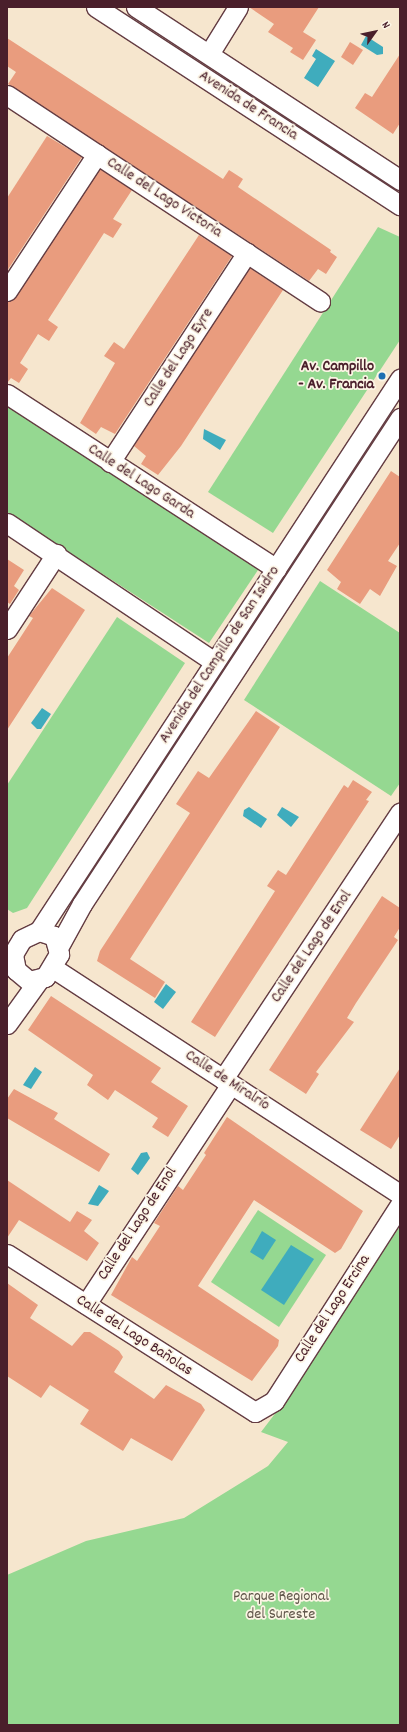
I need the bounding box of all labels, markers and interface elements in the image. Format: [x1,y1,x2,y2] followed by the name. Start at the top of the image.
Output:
[355,12,395,52] north arrow
[377,19,393,32] text: N
[195,67,301,145] street label: Avenida de Francia
[103,153,225,243] street label: Calle del Lago Victoria
[140,305,218,411] street label: Calle del Lago Eyre
[298,357,374,395] place label: Av. Campillo - Av. Francia
[377,371,387,381] marker: Av. Campillo - Av. Francia
[84,440,198,524] street label: Calle del Lago Garda
[155,563,285,747] street label: Avenida del Campillo de San Isidro
[267,887,357,1007] street label: Calle del Lago de Enol
[181,1046,273,1116] street label: Calle de Miralrío
[94,1164,182,1284] street label: Calle del Lago de Enol
[291,1251,375,1367] street label: Calle del Lago Ercina
[72,1291,196,1381] street label: Calle del Lago Bañolas
[233,1587,329,1625] park label: Parque Regional del Sureste

